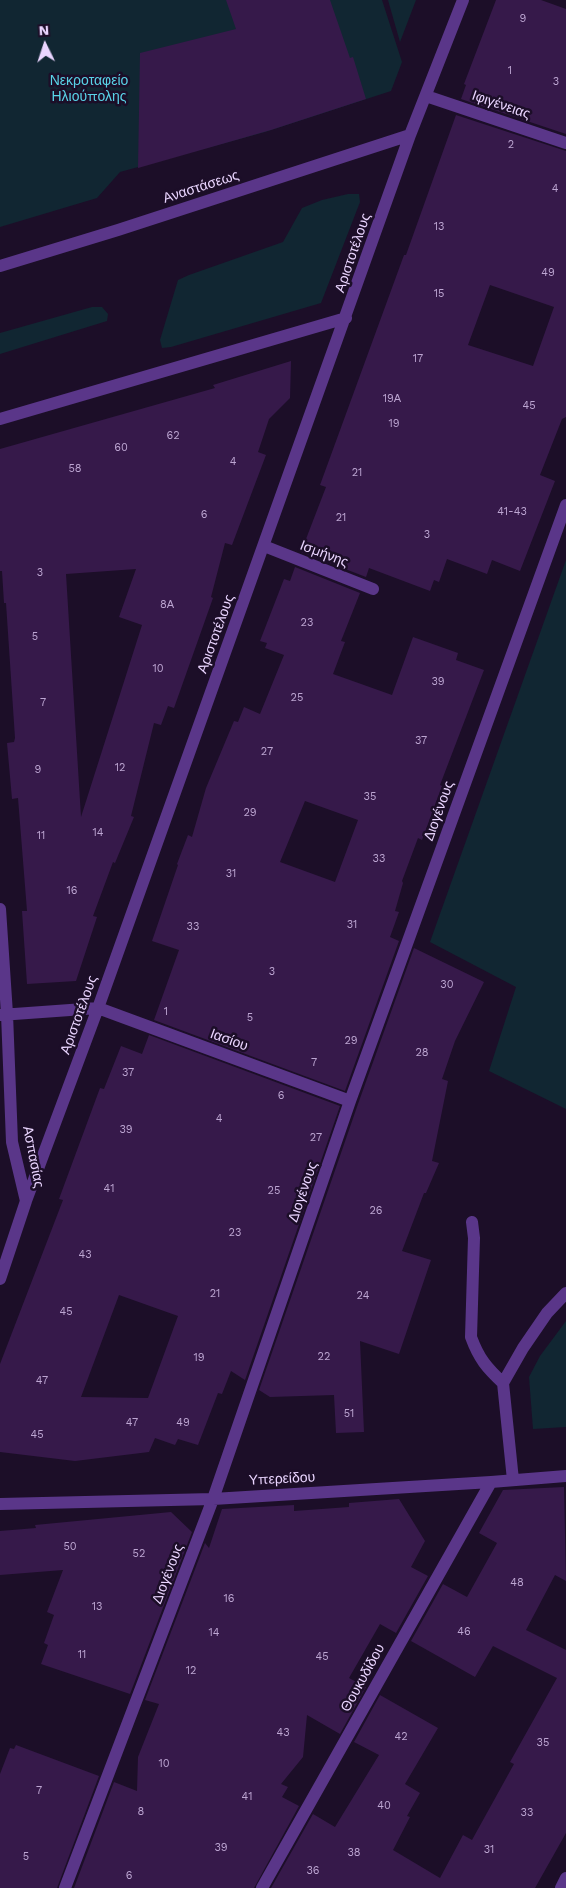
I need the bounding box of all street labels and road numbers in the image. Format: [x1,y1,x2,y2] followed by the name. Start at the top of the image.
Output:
[470,87,532,123] street label: Ιφιγένειας
[161,167,241,207] street label: Αναστάσεως
[332,211,374,295] street label: Αριστοτέλους
[297,537,351,571] street label: Ισμήνης
[194,592,238,676] street label: Αριστοτέλους
[420,779,458,843] street label: Διογένους
[57,973,101,1057] street label: Αριστοτέλους
[208,1025,250,1055] street label: Ιασίου
[19,1124,47,1190] street label: Ασπασίας
[285,1160,321,1224] street label: Διογένους
[248,1469,316,1489] street label: Υπερείδου
[149,1542,187,1606] street label: Διογένους
[337,1641,389,1715] street label: Θουκυδίδου

